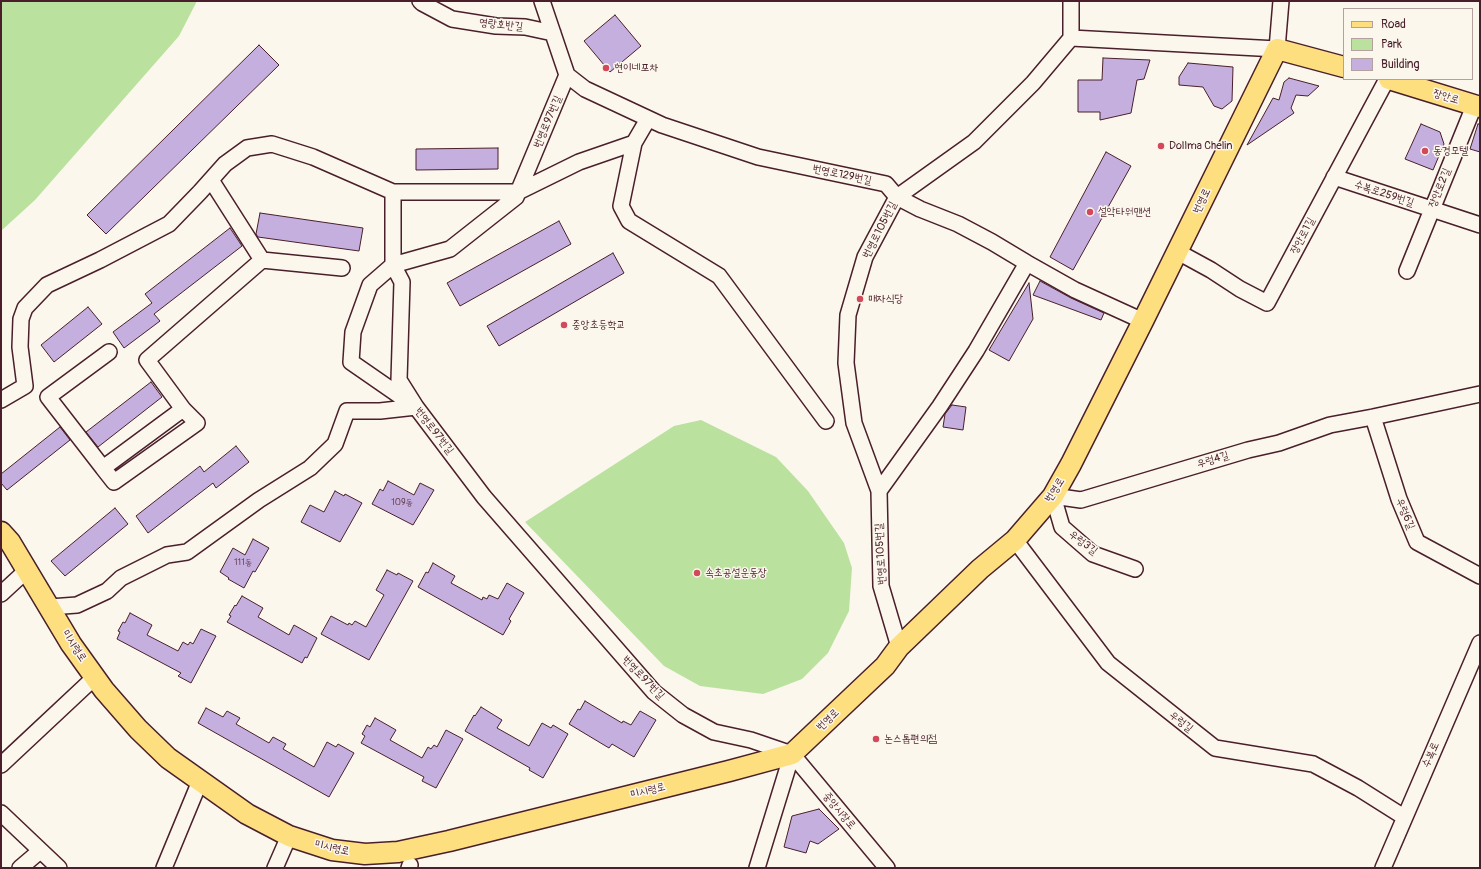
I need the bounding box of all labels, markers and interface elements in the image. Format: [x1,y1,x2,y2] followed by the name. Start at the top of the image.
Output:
[1343,8,1473,80] legend
[478,16,524,34] street label: 영랑호반길
[1381,17,1406,32] text: Road
[1381,37,1402,52] text: Park
[1381,57,1420,72] text: Building
[614,61,658,75] place label: 현이네포차
[601,63,611,73] marker: 현이네포차
[1431,87,1461,107] street label: 장안로
[531,94,565,150] street label: 번영로97번길
[1169,139,1232,153] place label: Dollma Chelin
[1156,141,1166,151] marker: Dollma Chelin
[1433,144,1468,158] place label: 동경모텔
[1420,146,1430,156] marker: 동경모텔
[811,162,873,188] street label: 번영로129번길
[1426,166,1454,210] street label: 장안로2길
[1352,178,1416,210] street label: 수복로259번길
[1190,186,1214,216] street label: 번영로
[860,199,900,261] street label: 번영로105번길
[1098,205,1151,219] place label: 설악타워맨션
[1085,207,1095,217] marker: 설악타워맨션
[1288,215,1318,257] street label: 장안로1길
[868,292,903,306] place label: 매자식당
[855,294,865,304] marker: 매자식당
[572,318,625,332] place label: 중앙초등학교
[559,320,569,330] marker: 중앙초등학교
[412,405,456,457] street label: 번영로97번길
[1195,449,1231,471] street label: 우렁4길
[1042,475,1068,505] street label: 번영로
[1393,496,1417,532] street label: 우렁6길
[391,498,413,508] house number: 109동
[873,523,889,585] street label: 번영로105번길
[1066,528,1100,558] street label: 우렁3길
[234,558,252,568] house number: 111동
[705,566,767,580] place label: 속초공설운동장
[692,568,702,578] marker: 속초공설운동장
[59,628,89,664] street label: 미시령로
[619,653,667,703] street label: 번영로97번길
[814,706,842,734] street label: 번영로
[1166,709,1196,735] street label: 우렁길
[884,732,937,746] place label: 논스톱편의점
[871,734,881,744] marker: 논스톱편의점
[1420,740,1442,770] street label: 수복로
[629,780,667,802] street label: 미시령로
[820,790,858,832] street label: 중앙시장로
[313,838,351,858] street label: 미시령로

